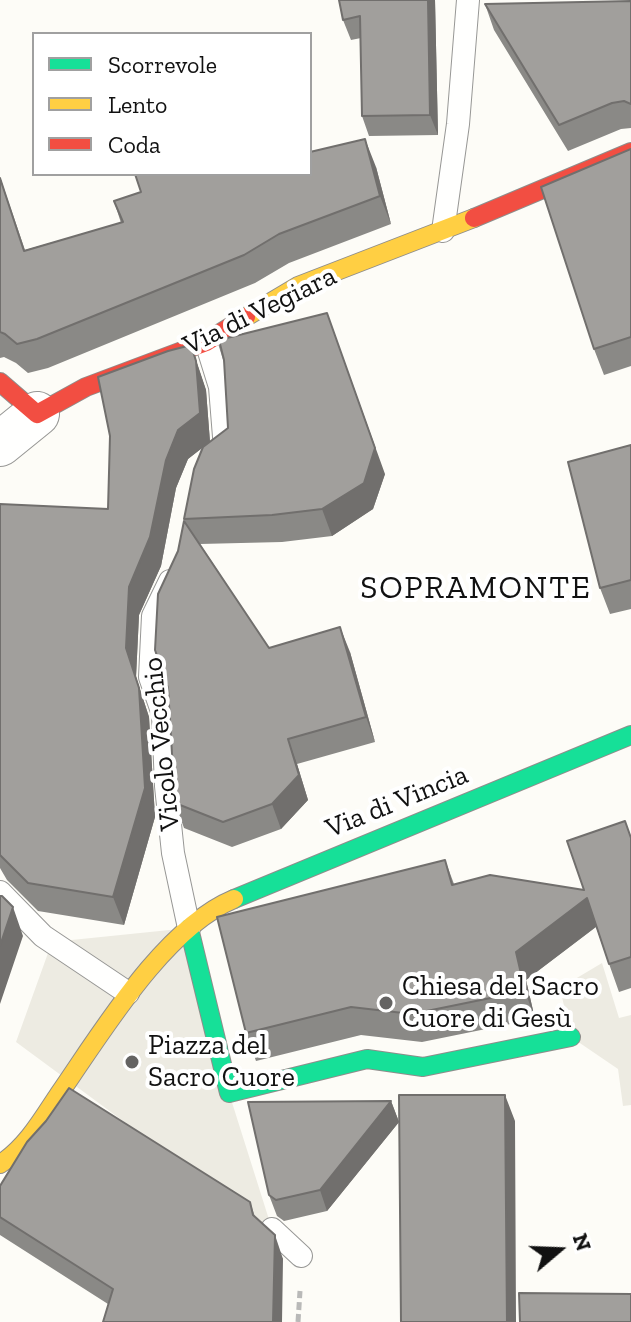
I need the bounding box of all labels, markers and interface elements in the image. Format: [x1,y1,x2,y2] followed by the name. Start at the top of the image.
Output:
[32,32,312,176] legend
[108,50,217,79] text: Scorrevole
[108,90,167,119] text: Lento
[108,130,161,159] text: Coda
[178,259,342,363] street label: Via di Vegiara
[360,570,592,608] district label: SOPRAMONTE
[136,656,188,832] street label: Vicolo Vecchio
[321,758,473,846] street label: Via di Vincia
[402,970,599,1036] place label: Chiesa del Sacro Cuore di Gesù
[377,994,395,1012] marker: Chiesa del Sacro Cuore di Gesù
[148,1029,295,1095] place label: Piazza del Sacro Cuore
[123,1053,141,1071] marker: Piazza del Sacro Cuore
[519,1210,599,1290] north arrow
[567,1230,598,1254] text: N

